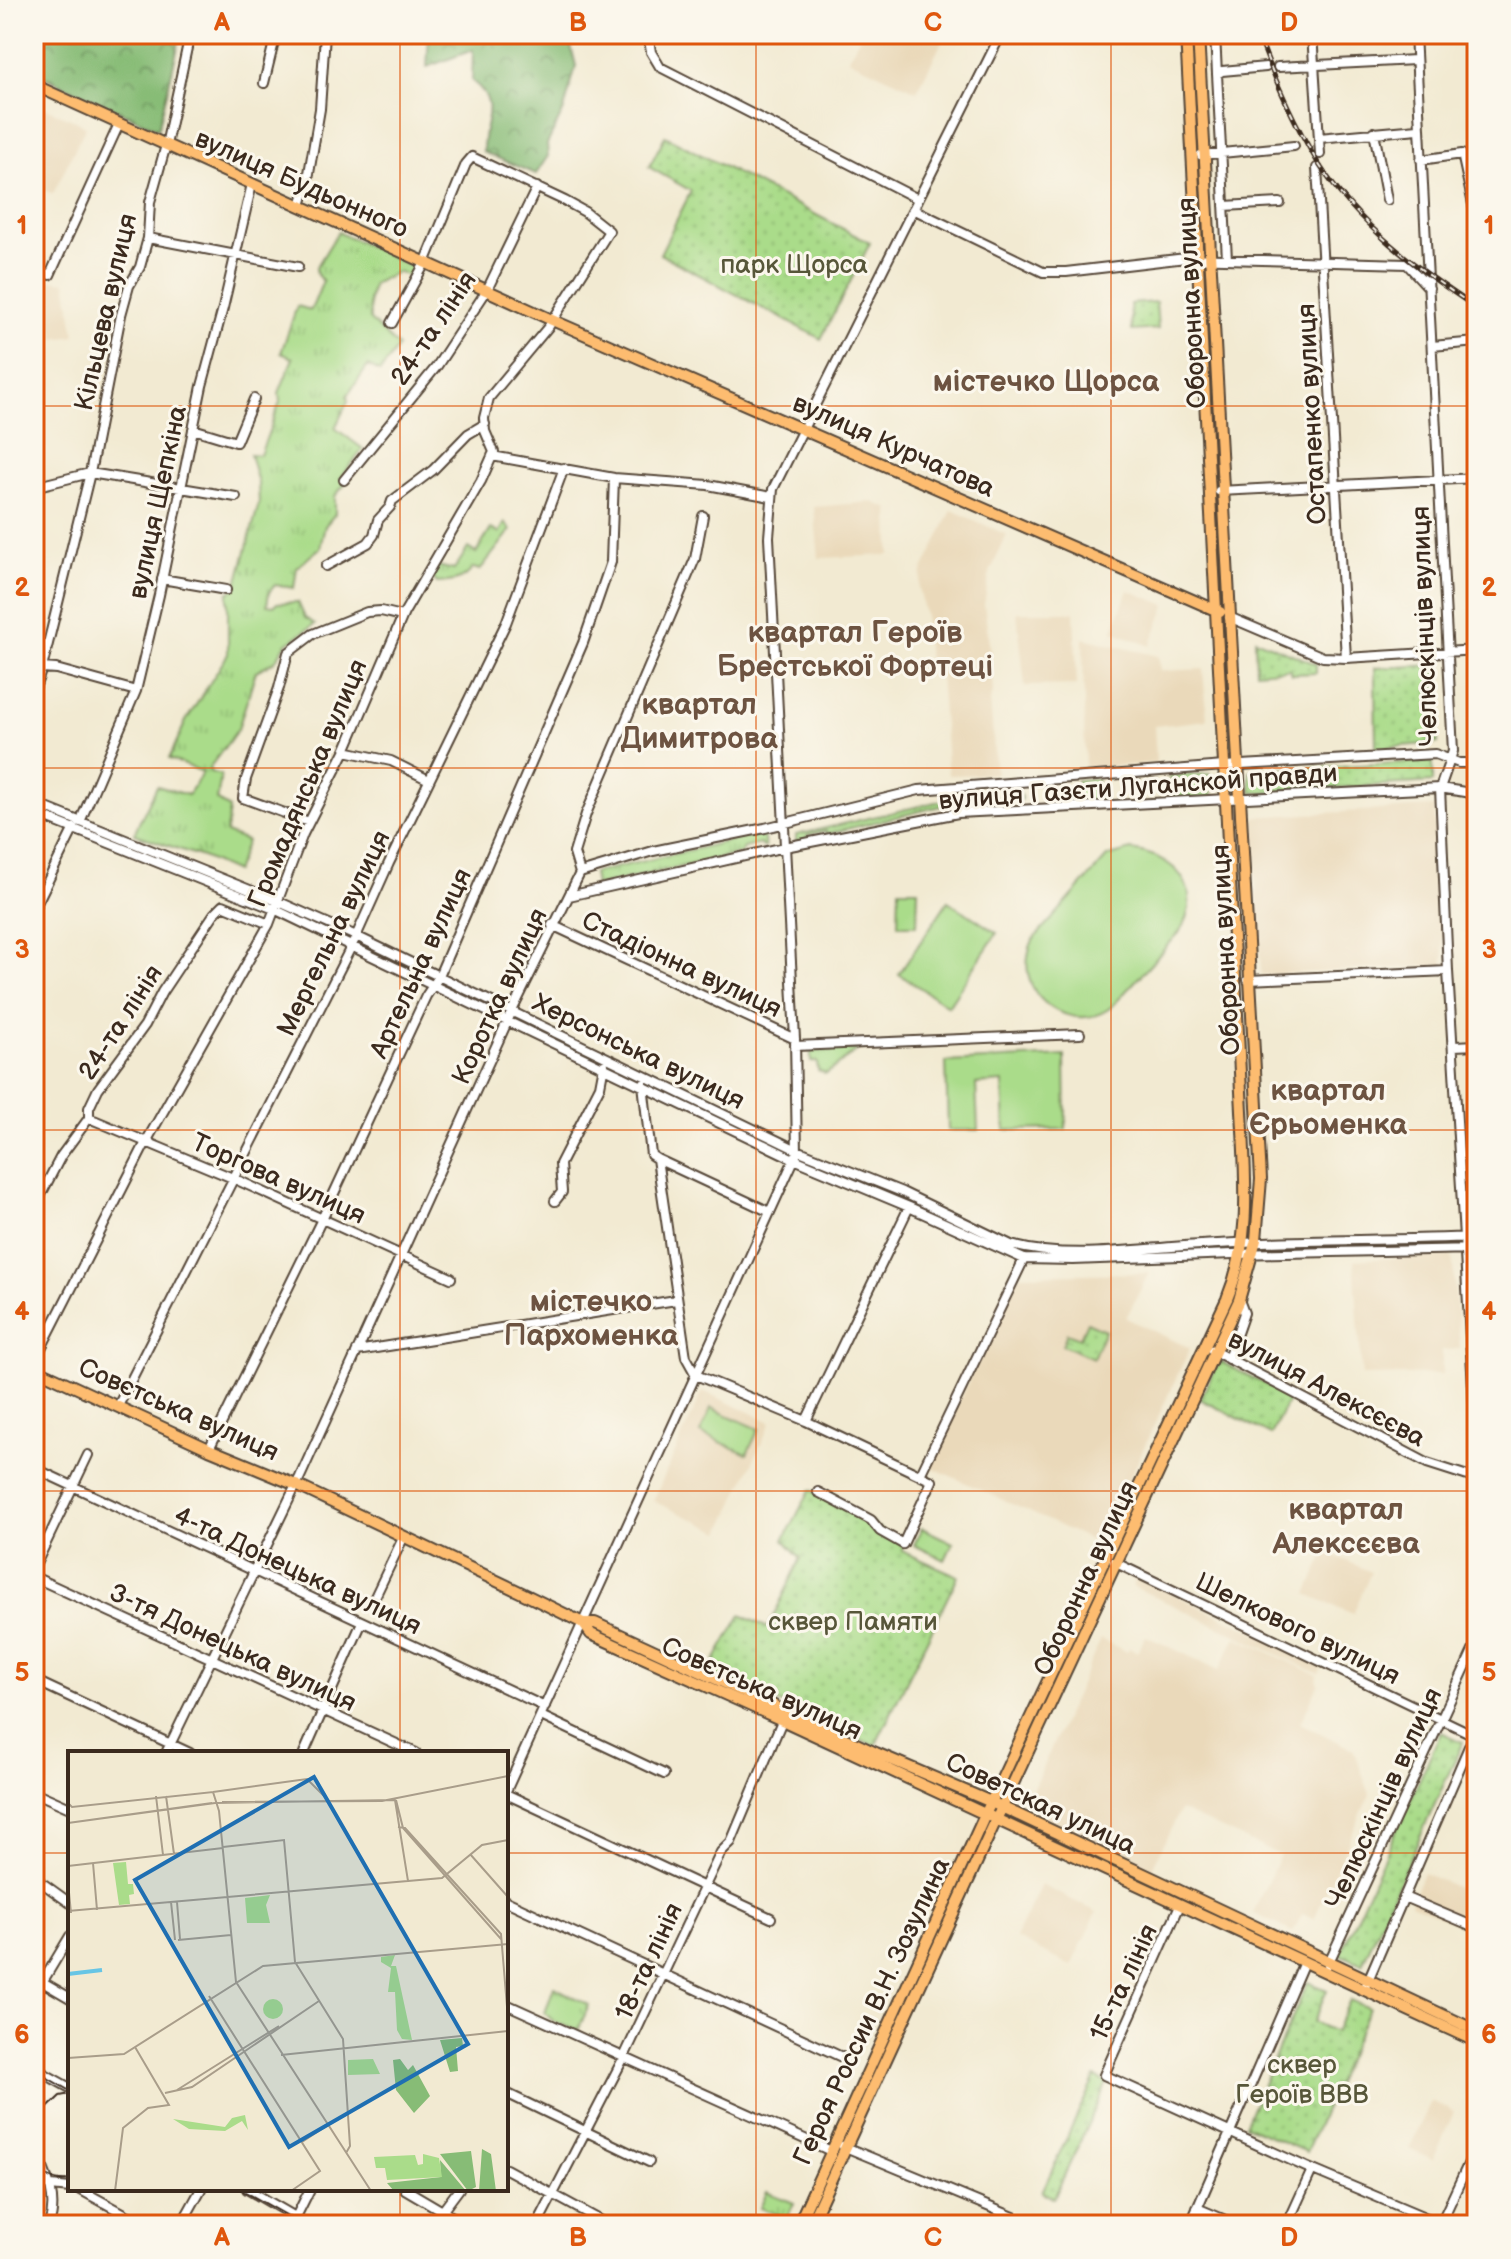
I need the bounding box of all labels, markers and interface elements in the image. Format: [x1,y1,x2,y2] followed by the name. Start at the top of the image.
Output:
[213,8,230,39] text: A
[569,8,587,39] text: B
[924,8,942,39] text: C
[1280,8,1298,39] text: D
[190,123,413,245] street label: вулиця Будьонного
[1171,197,1214,409] street label: Оборонна вулиця
[17,211,27,242] text: 1
[69,211,144,414] street label: Кільцева вулиця
[1484,211,1494,242] text: 1
[720,250,868,281] park label: парк Щорса
[385,266,484,392] street label: 24-та лінія
[1291,303,1334,525] street label: Остапенко вулиця
[933,364,1160,400] district label: містечко Щорса
[788,388,999,505] street label: вулиця Курчатова
[123,403,194,602] street label: вулиця Щепкіна
[1406,505,1445,747] street label: Челюскінців вулиця
[14,573,30,604] text: 2
[1481,573,1497,604] text: 2
[717,615,993,685] district label: квартал Героїв Брестської Фортеці
[242,655,375,912] street label: Громадянська вулиця
[620,687,778,757] district label: квартал Димитрова
[938,758,1339,817] street label: вулиця Газєти Луганской правди
[271,826,398,1042] street label: Мергельна вулиця
[1205,844,1248,1056] street label: Оборонна вулиця
[363,864,479,1064] street label: Артельна вулиця
[446,904,555,1090] street label: Коротка вулиця
[577,906,786,1025] street label: Стадіонна вулиця
[14,935,30,966] text: 3
[1481,935,1497,966] text: 3
[73,959,170,1086] street label: 24-та лінія
[527,988,749,1117] street label: Херсонська вулиця
[1249,1073,1407,1143] district label: квартал Єрьоменка
[187,1127,370,1232] street label: Торгова вулиця
[504,1284,679,1354] district label: містечко Пархоменка
[14,1297,30,1328] text: 4
[1481,1297,1497,1328] text: 4
[1222,1324,1430,1454] street label: вулиця Алексєєва
[73,1352,283,1468] street label: Совєтська вулиця
[1028,1476,1145,1681] street label: Оборонна вулиця
[1271,1492,1420,1562] district label: квартал Алексєєва
[169,1500,426,1642] street label: 4-та Донецька вулиця
[1190,1566,1404,1692] street label: Шелкового вулиця
[104,1578,361,1719] street label: 3-тя Донецька вулиця
[768,1607,938,1638] park label: сквер Памяти
[656,1631,866,1747] street label: Совєтська вулиця
[14,1658,30,1689] text: 5
[1481,1658,1497,1689] text: 5
[1319,1683,1449,1914] street label: Челюскінців вулиця
[941,1747,1140,1862] street label: Советская улица
[68,1751,508,2191] inset map
[787,1853,957,2170] street label: Героя России В.Н. Зозулина
[609,1898,690,2025] street label: 18-та лінія
[1084,1919,1165,2046] street label: 15-та лінія
[14,2020,30,2051] text: 6
[1481,2020,1497,2051] text: 6
[1235,2050,1369,2111] park label: сквер Героїв ВВВ
[213,2223,230,2254] text: A
[569,2223,587,2254] text: B
[924,2223,942,2254] text: C
[1280,2223,1298,2254] text: D

